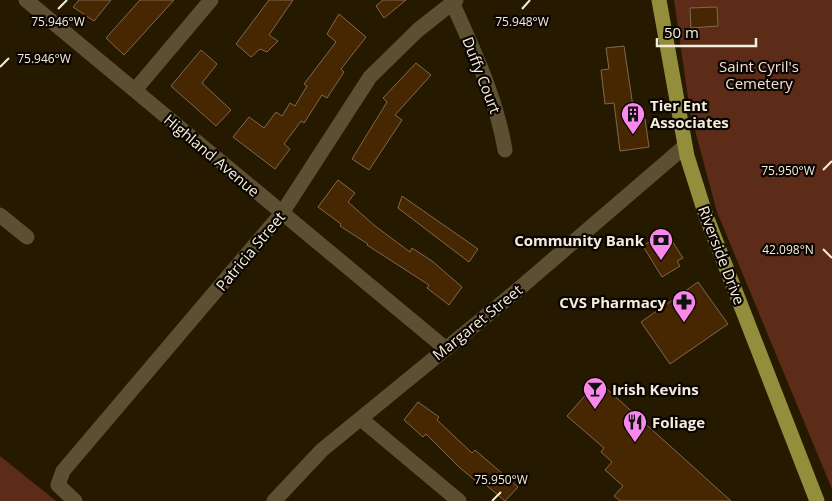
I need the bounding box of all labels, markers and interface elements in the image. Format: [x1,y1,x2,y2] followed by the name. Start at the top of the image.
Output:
[31,13,85,30] text: 75.946°W
[495,13,549,30] text: 75.948°W
[657,15,756,47] scale bar
[664,22,699,42] text: 50 m
[458,34,506,116] street label: Duffy Court
[17,50,71,67] text: 75.946°W
[719,56,799,93] park label: Saint Cyril's Cemetery
[650,95,729,132] place label: Tier Ent Associates
[620,101,646,135] building icon: Tier Ent Associates
[160,109,264,201] street label: Highland Avenue
[761,162,815,179] text: 75.950°W
[694,203,750,307] street label: Riverside Drive
[211,207,289,295] street label: Patricia Street
[648,227,674,261] bank icon: Community Bank
[514,230,645,250] place label: Community Bank
[762,241,814,258] text: 42.098°N
[428,280,526,364] street label: Margaret Street
[671,289,697,323] pharmacy icon: CVS Pharmacy
[559,292,666,312] place label: CVS Pharmacy
[582,376,608,410] bar icon: Irish Kevins
[612,379,699,399] place label: Irish Kevins
[622,409,648,443] restaurant icon: Foliage
[652,412,705,432] place label: Foliage
[474,471,528,488] text: 75.950°W

